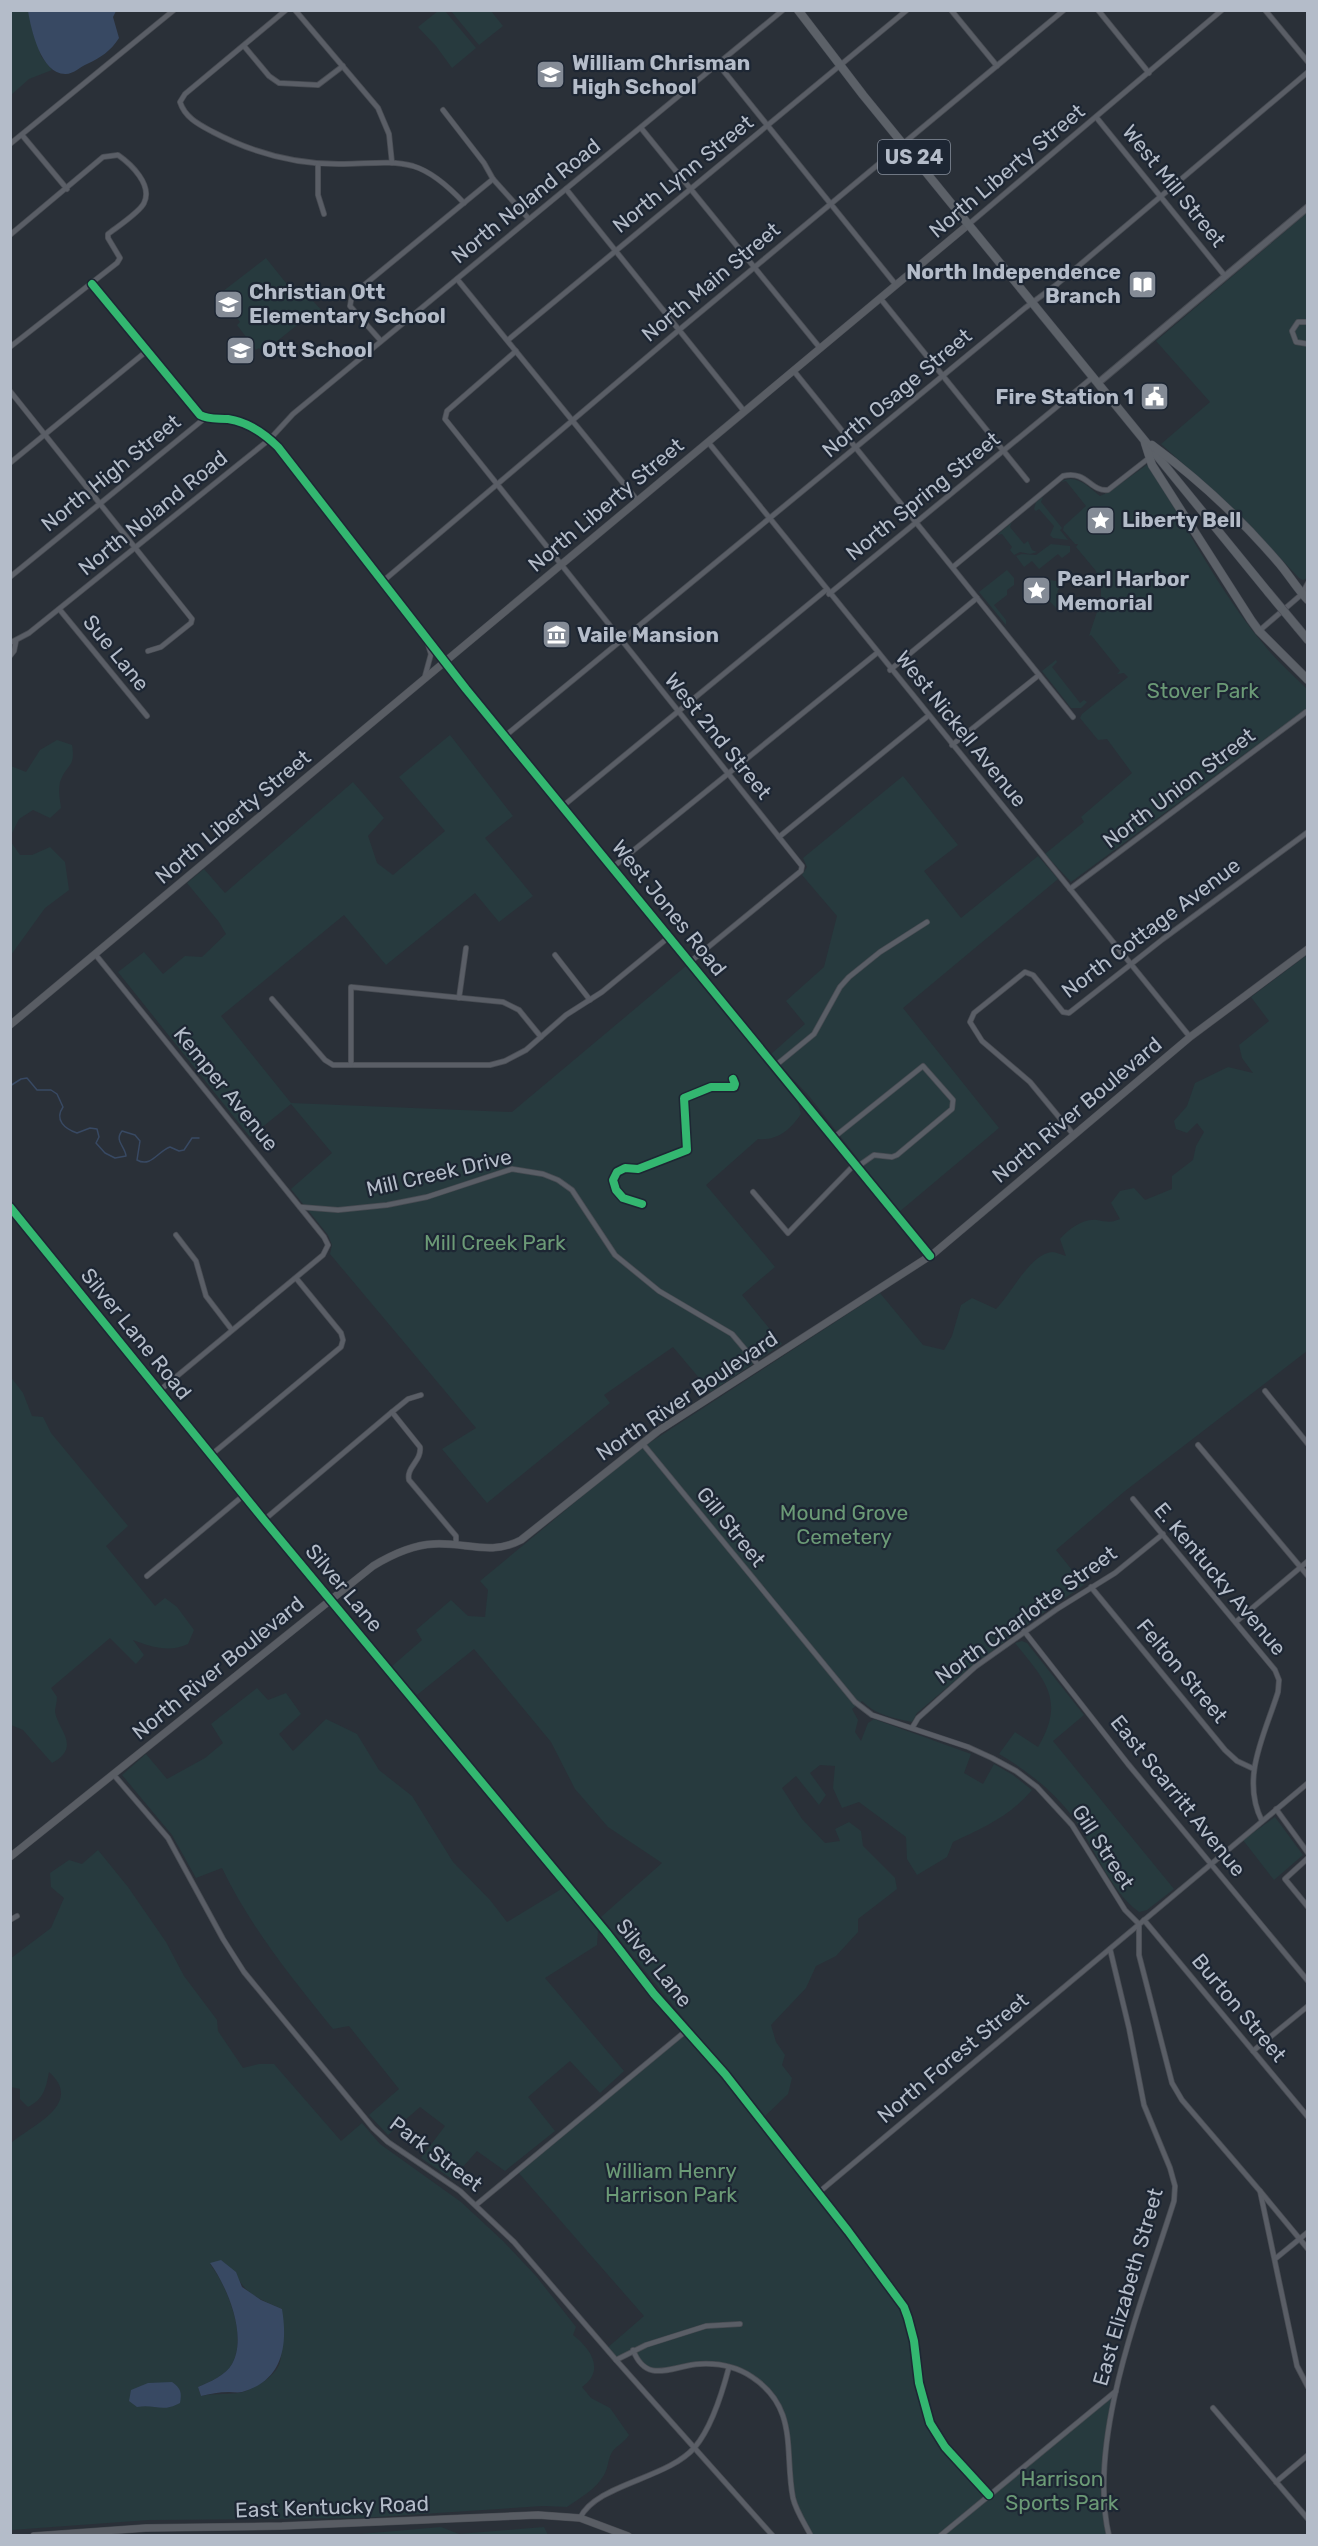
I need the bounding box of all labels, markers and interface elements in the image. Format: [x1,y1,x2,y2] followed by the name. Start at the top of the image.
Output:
[572,50,750,99] place label: William Chrisman High School
[535,59,567,91] school or university icon: William Chrisman High School
[924,98,1089,243] street label: North Liberty Street
[607,109,758,238] street label: North Lynn Street
[1117,120,1231,252] street label: West Mill Street
[446,133,605,268] street label: North Noland Road
[878,140,950,174] road number: US 24
[636,217,785,347] street label: North Main Street
[906,259,1121,308] place label: North Independence Branch
[1126,268,1158,300] library icon: North Independence Branch
[249,279,446,328] place label: Christian Ott Elementary School
[212,288,244,320] school or university icon: Christian Ott Elementary School
[817,323,977,462] street label: North Osage Street
[225,334,257,366] school or university icon: Ott School
[262,337,373,362] place label: Ott School
[1139,381,1171,413] public building icon: Fire Station 1
[996,384,1134,409] place label: Fire Station 1
[36,409,185,536] street label: North High Street
[841,426,1005,565] street label: North Spring Street
[523,432,688,577] street label: North Liberty Street
[73,445,232,580] street label: North Noland Road
[1085,504,1117,536] place icon: Liberty Bell
[1122,507,1241,532] place label: Liberty Bell
[1057,566,1190,615] place label: Pearl Harbor Memorial
[1020,575,1052,607] place icon: Pearl Harbor Memorial
[78,610,155,696] street label: Sue Lane
[540,619,572,651] museum icon: Vaile Mansion
[577,622,719,647] place label: Vaile Mansion
[891,645,1032,812] street label: West Nickell Avenue
[660,667,777,804] street label: West 2nd Street
[1147,678,1259,703] park label: Stover Park
[1098,722,1260,853] street label: North Union Street
[150,744,315,889] street label: North Liberty Street
[607,835,732,981] street label: West Jones Road
[1056,852,1245,1003] street label: North Cottage Avenue
[169,1022,284,1156] street label: Kemper Avenue
[987,1031,1167,1188] street label: North River Boulevard
[364,1144,514,1201] street label: Mill Creek Drive
[424,1230,566,1255] park label: Mill Creek Park
[76,1263,197,1404] street label: Silver Lane Road
[591,1326,782,1466] street label: North River Boulevard
[692,1482,771,1572] street label: Gill Street
[1149,1497,1292,1660] street label: E. Kentucky Avenue
[780,1500,908,1549] park label: Mound Grove Cemetery
[300,1539,388,1637] street label: Silver Lane
[930,1540,1121,1689] street label: North Charlotte Street
[127,1591,309,1745] street label: North River Boulevard
[1132,1614,1233,1728] street label: Felton Street
[1106,1710,1251,1881] street label: East Scarritt Avenue
[1067,1800,1140,1894] street label: Gill Street
[611,1913,698,2012] street label: Silver Lane
[1187,1949,1292,2067] street label: Burton Street
[872,1987,1033,2128] street label: North Forest Street
[385,2111,487,2196] street label: Park Street
[605,2158,737,2207] park label: William Henry Harrison Park
[1087,2185,1168,2389] street label: East Elizabeth Street
[1005,2466,1119,2515] park label: Harrison Sports Park
[235,2491,429,2522] street label: East Kentucky Road

